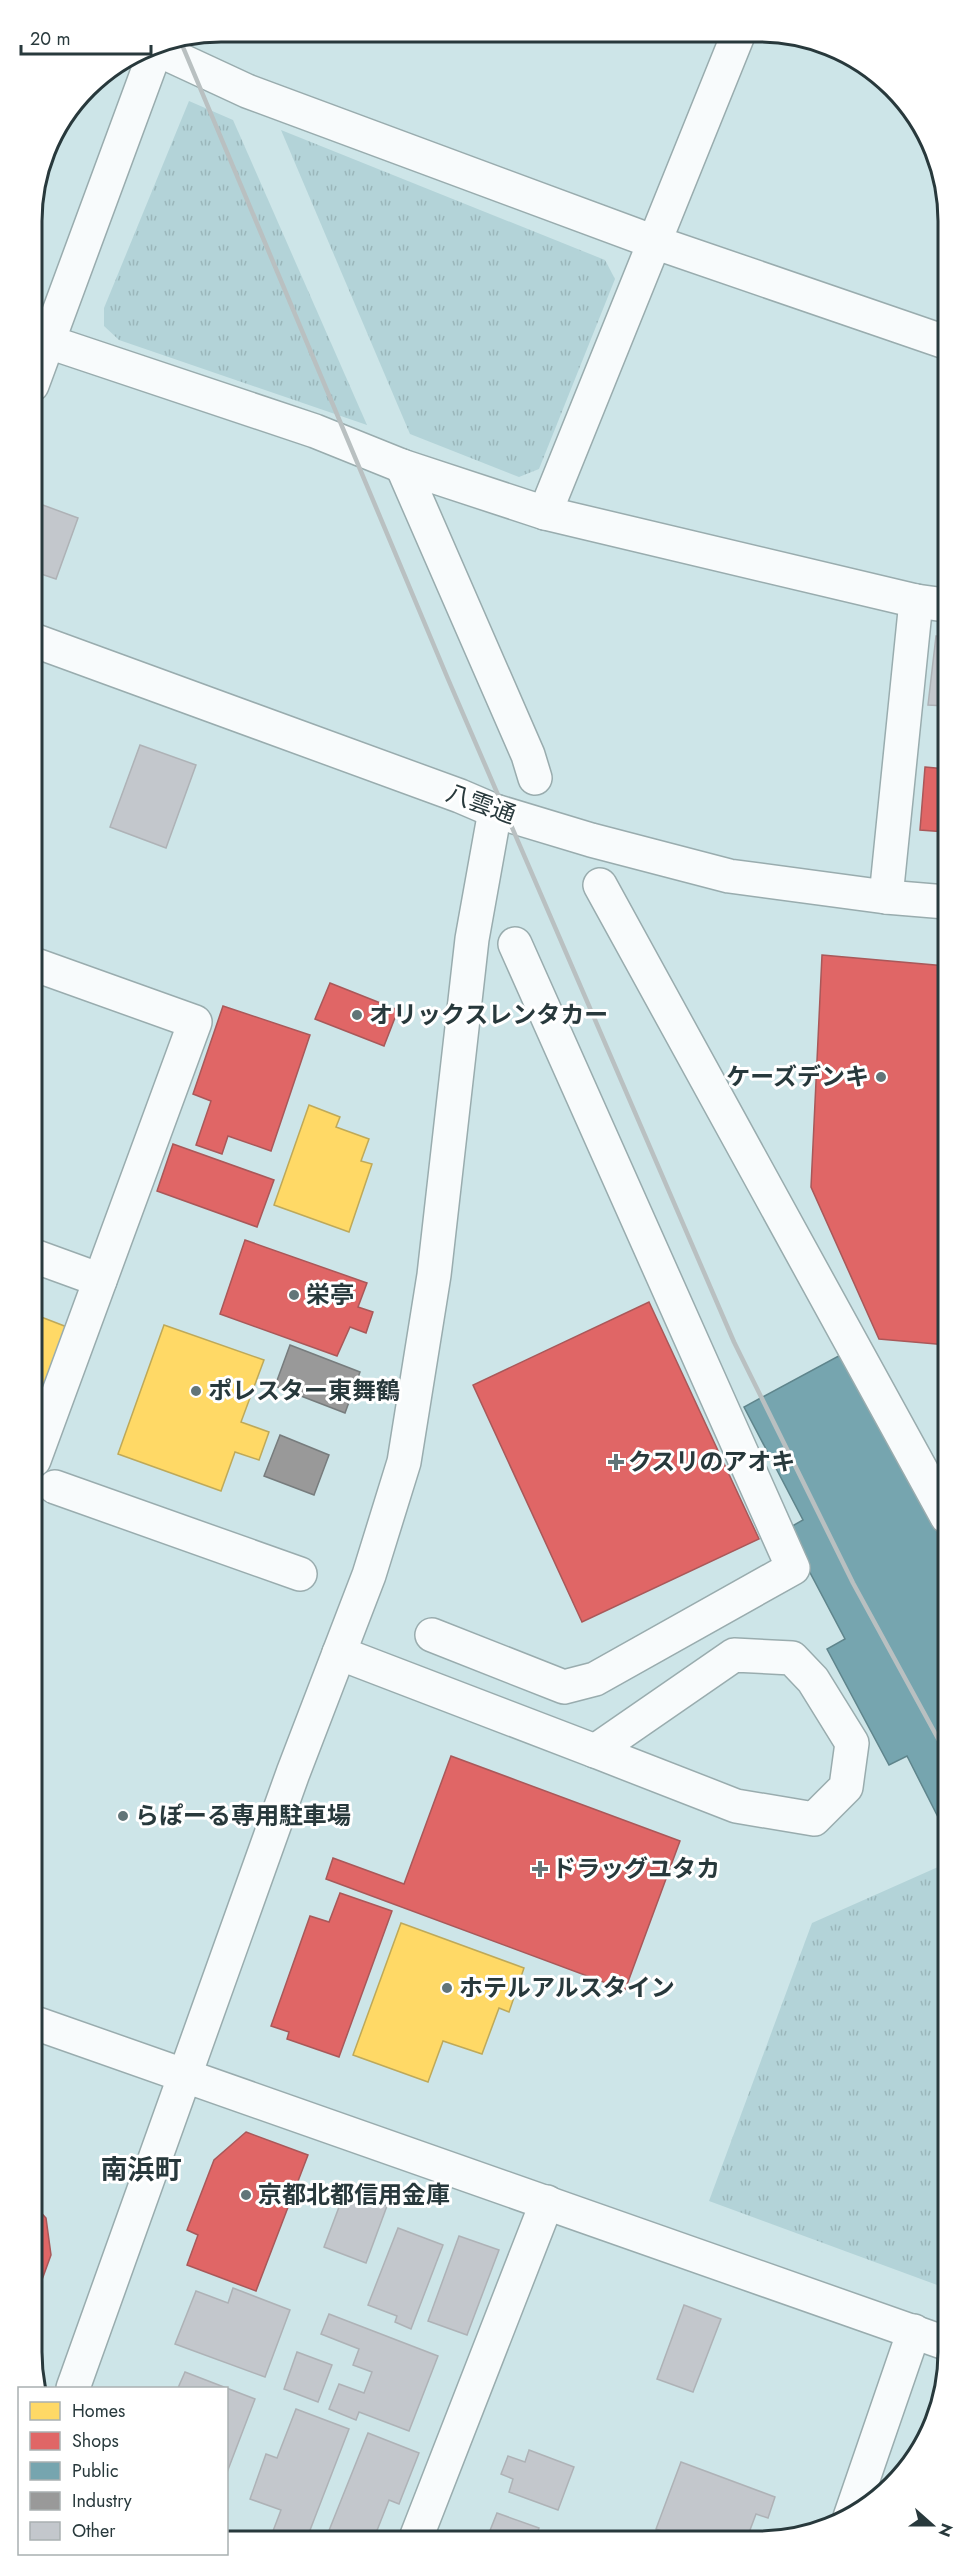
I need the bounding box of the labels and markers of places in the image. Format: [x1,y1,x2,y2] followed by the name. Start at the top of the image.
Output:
[369,997,608,1032] place label: オリックスレンタカー
[350,1008,364,1022] marker: オリックスレンタカー
[726,1059,869,1094] place label: ケーズデンキ
[874,1070,888,1084] marker: ケーズデンキ
[306,1277,354,1312] place label: 栄亭
[287,1288,301,1302] marker: 栄亭
[208,1373,400,1408] place label: ポレスター東舞鶴
[189,1384,203,1398] marker: ポレスター東舞鶴
[628,1444,795,1479] place label: クスリのアオキ
[609,1455,623,1469] marker: クスリのアオキ
[135,1798,351,1833] place label: らぽーる専用駐車場
[116,1809,130,1823] marker: らぽーる専用駐車場
[552,1851,720,1886] place label: ドラッグユタカ
[533,1862,547,1876] marker: ドラッグユタカ
[459,1970,675,2005] place label: ホテルアルスタイン
[440,1981,454,1995] marker: ホテルアルスタイン
[258,2177,450,2212] place label: 京都北都信用金庫
[239,2188,253,2202] marker: 京都北都信用金庫

